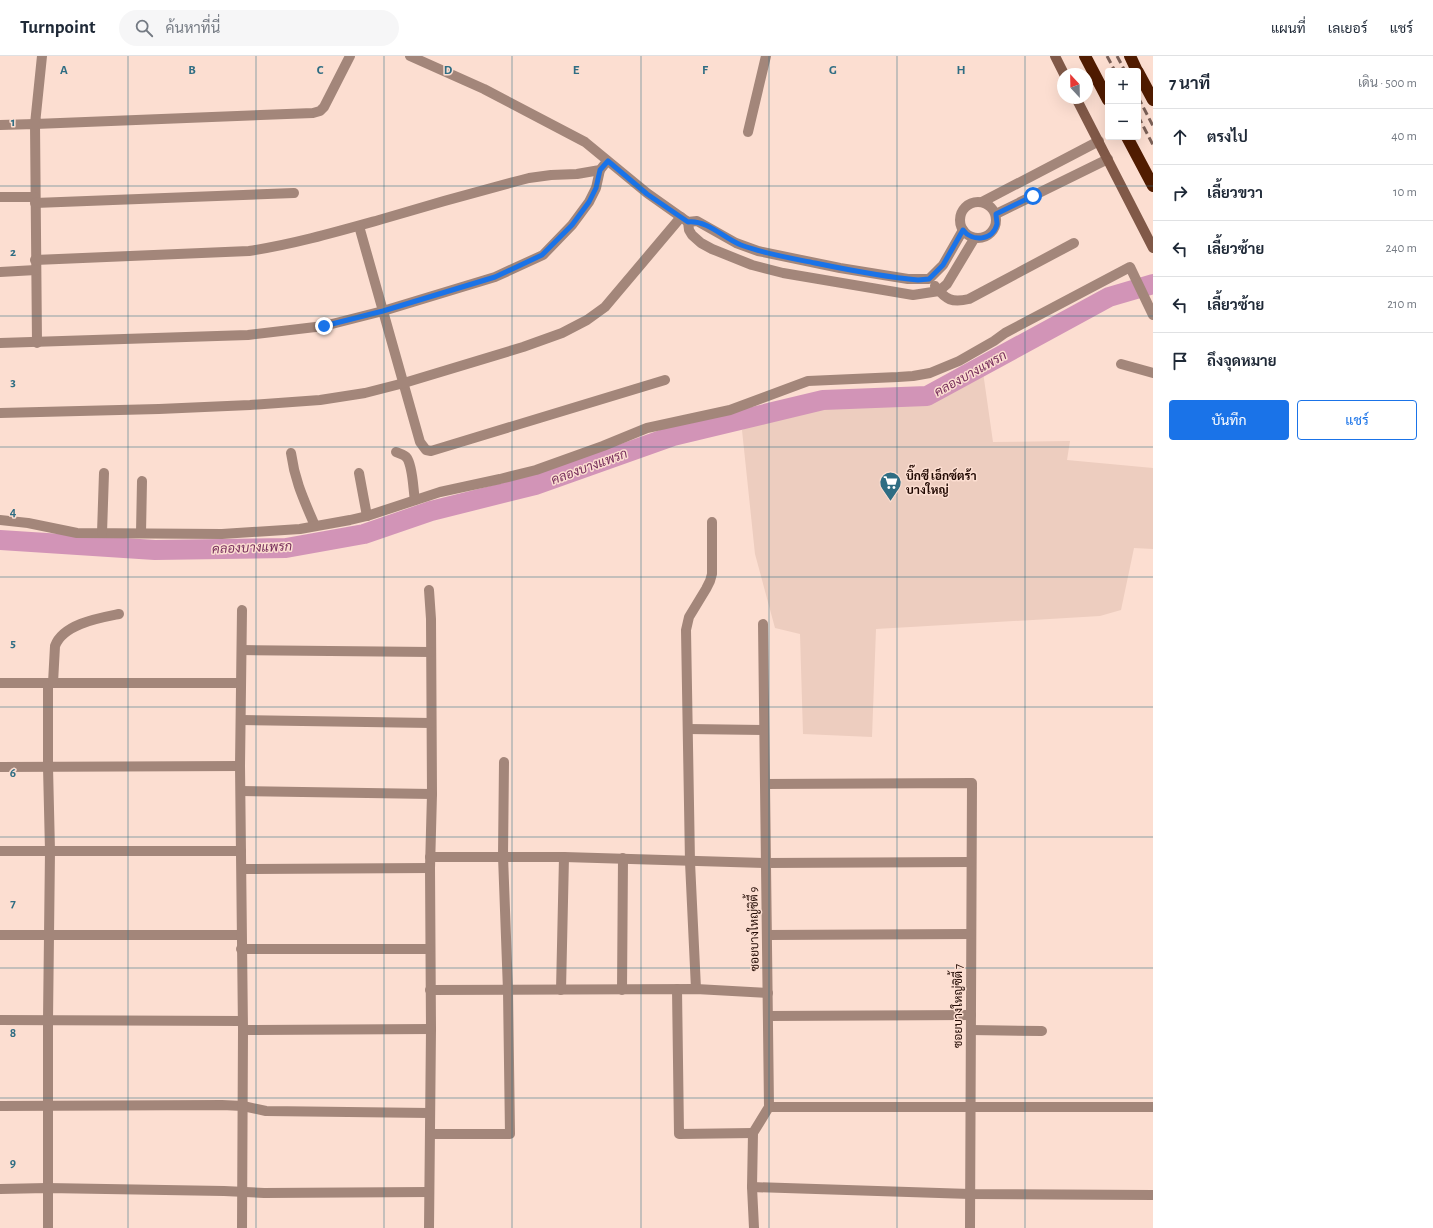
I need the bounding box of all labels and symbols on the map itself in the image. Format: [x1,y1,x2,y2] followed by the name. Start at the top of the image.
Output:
[60,64,68,77] text: A
[188,64,196,77] text: B
[317,64,324,77] text: C
[444,64,453,77] text: D
[573,64,580,77] text: E
[702,64,709,77] text: F
[829,64,837,77] text: G
[956,64,966,77] text: H
[1057,68,1093,104] north arrow
[11,116,15,129] text: 1
[1024,187,1042,205] route start
[10,246,16,259] text: 2
[315,317,333,335] route end
[933,349,1009,399] water label: คลองบางแพรก
[10,376,16,389] text: 3
[550,448,629,487] water label: คลองบางแพรก
[906,464,977,497] place label: บิ๊กซี เอ็กซ์ตร้า บางใหญ่
[878,470,904,503] supermarket icon: บิ๊กซี เอ็กซ์ตร้า บางใหญ่
[10,506,17,519] text: 4
[212,541,292,556] water label: คลองบางแพรก
[10,637,16,650] text: 5
[10,767,16,780] text: 6
[742,886,762,972] street label: ซอยบางใหญ่ซิตี้ 9
[10,897,16,910] text: 7
[947,964,965,1048] street label: ซอยบางใหญ่ซิตี้ 7
[10,1027,16,1040] text: 8
[10,1157,16,1170] text: 9

